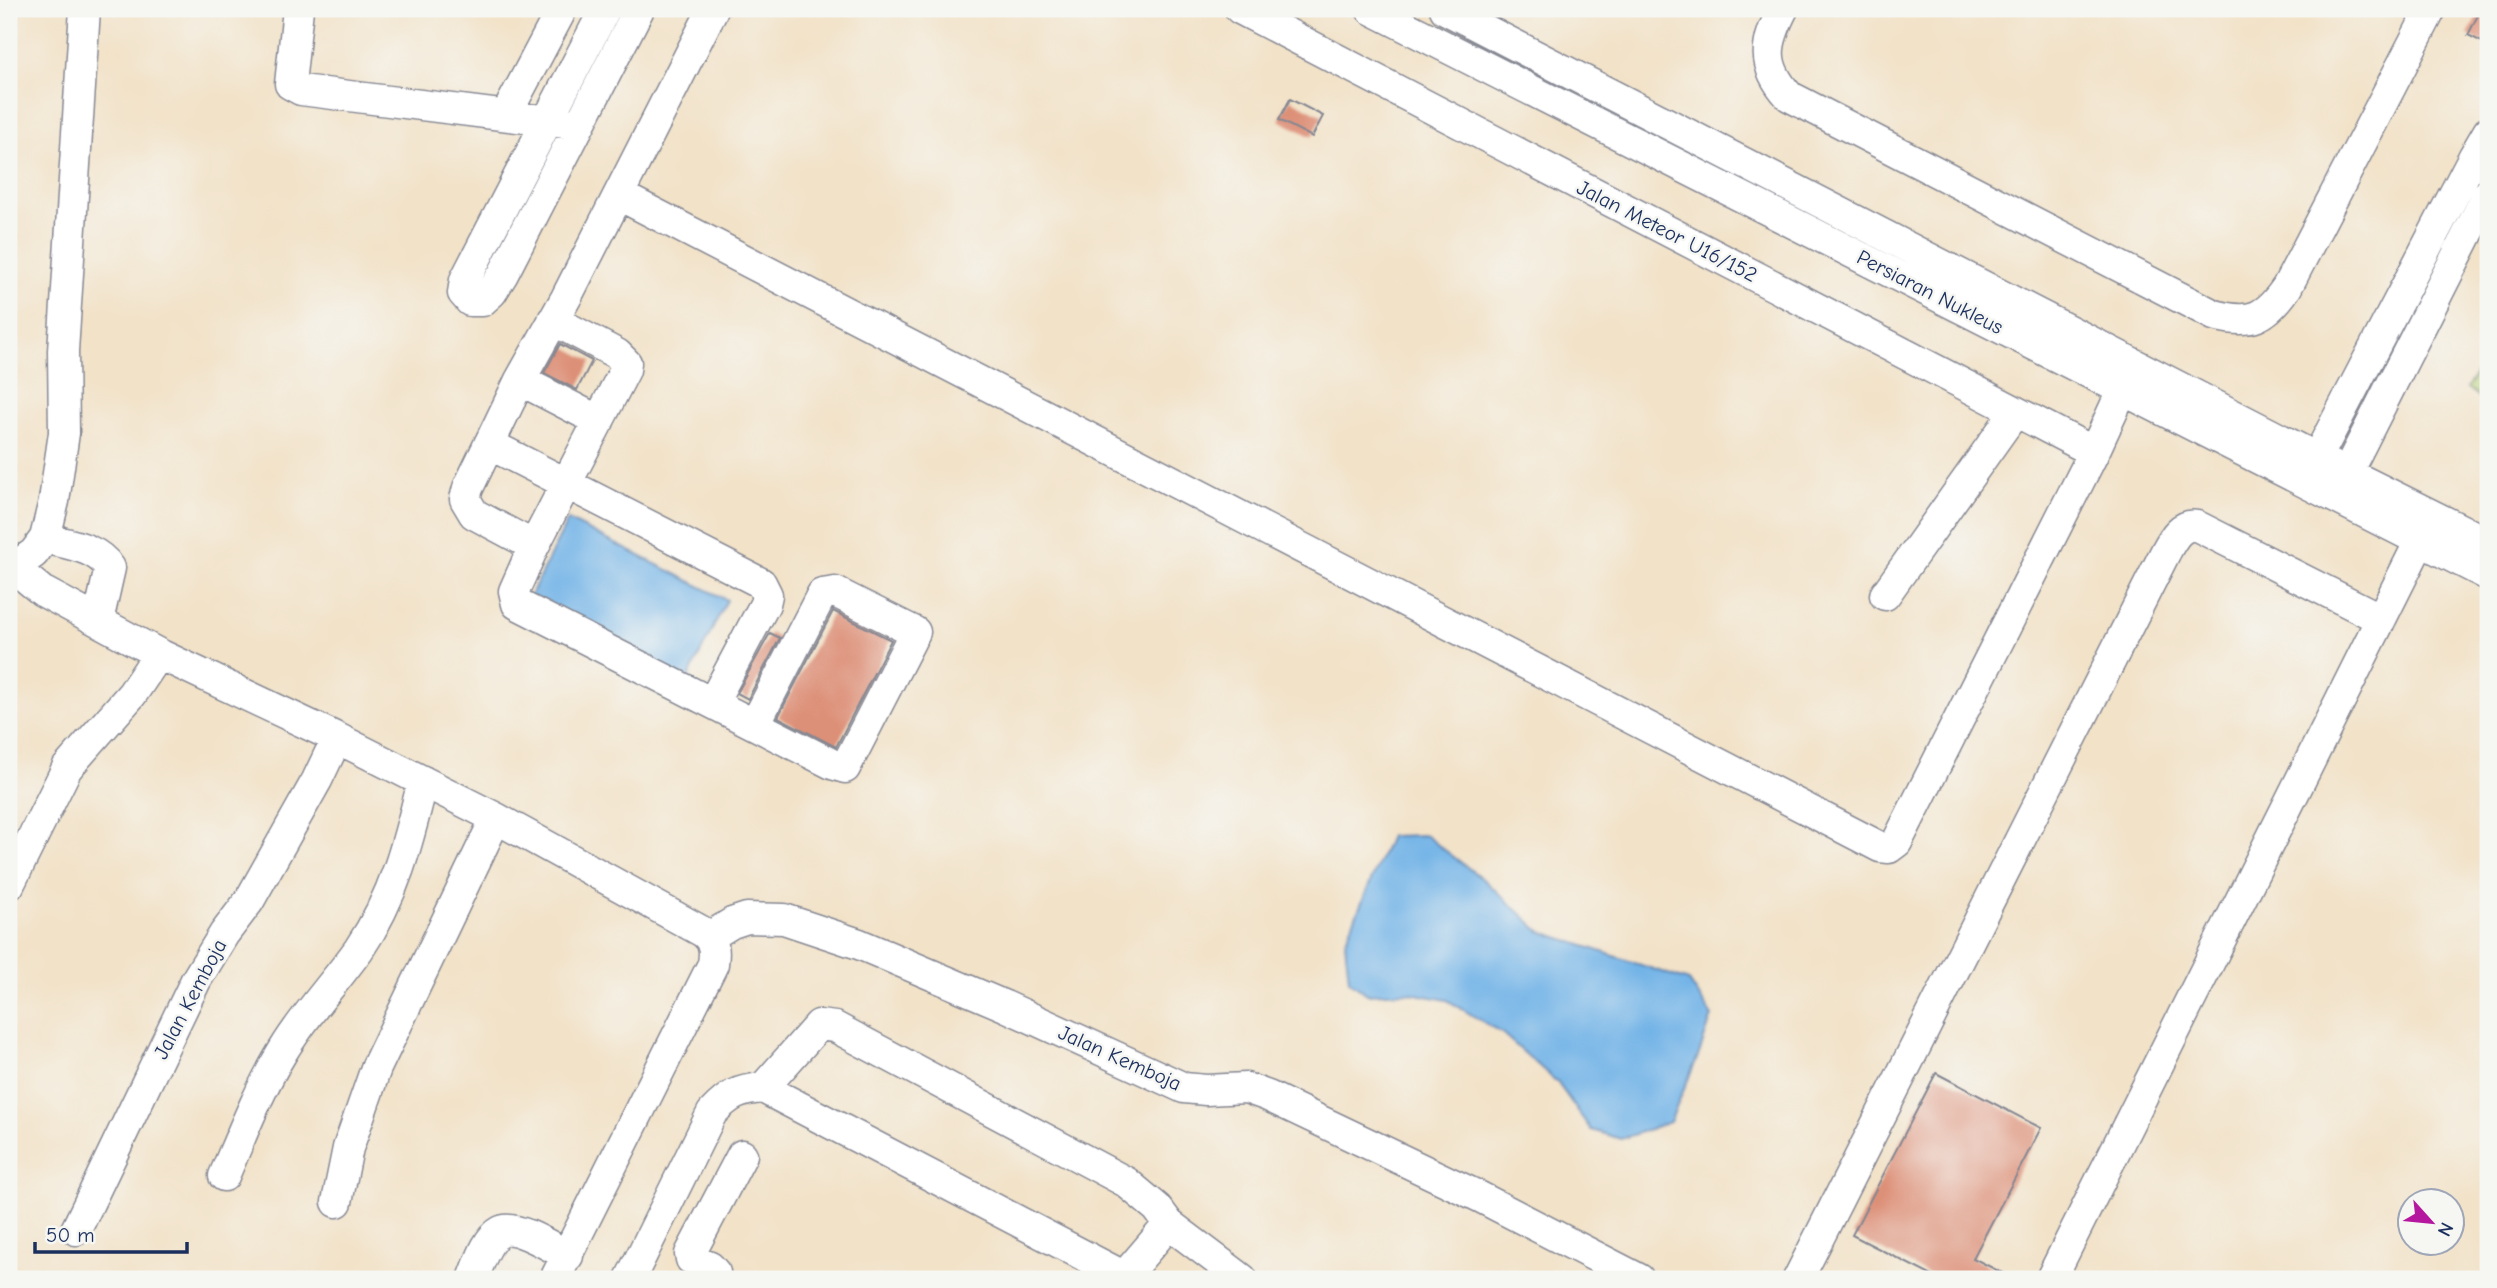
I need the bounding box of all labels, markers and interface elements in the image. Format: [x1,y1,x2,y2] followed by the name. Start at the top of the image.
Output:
[1573,175,1761,287] street label: Jalan Meteor U16/152
[1853,245,2007,339] street label: Persiaran Nukleus
[148,935,232,1063] street label: Jalan Kemboja
[1055,1020,1185,1096] street label: Jalan Kemboja
[2396,1186,2466,1256] north arrow
[35,1211,187,1255] scale bar
[2433,1219,2458,1240] text: N
[46,1223,95,1247] text: 50 m

